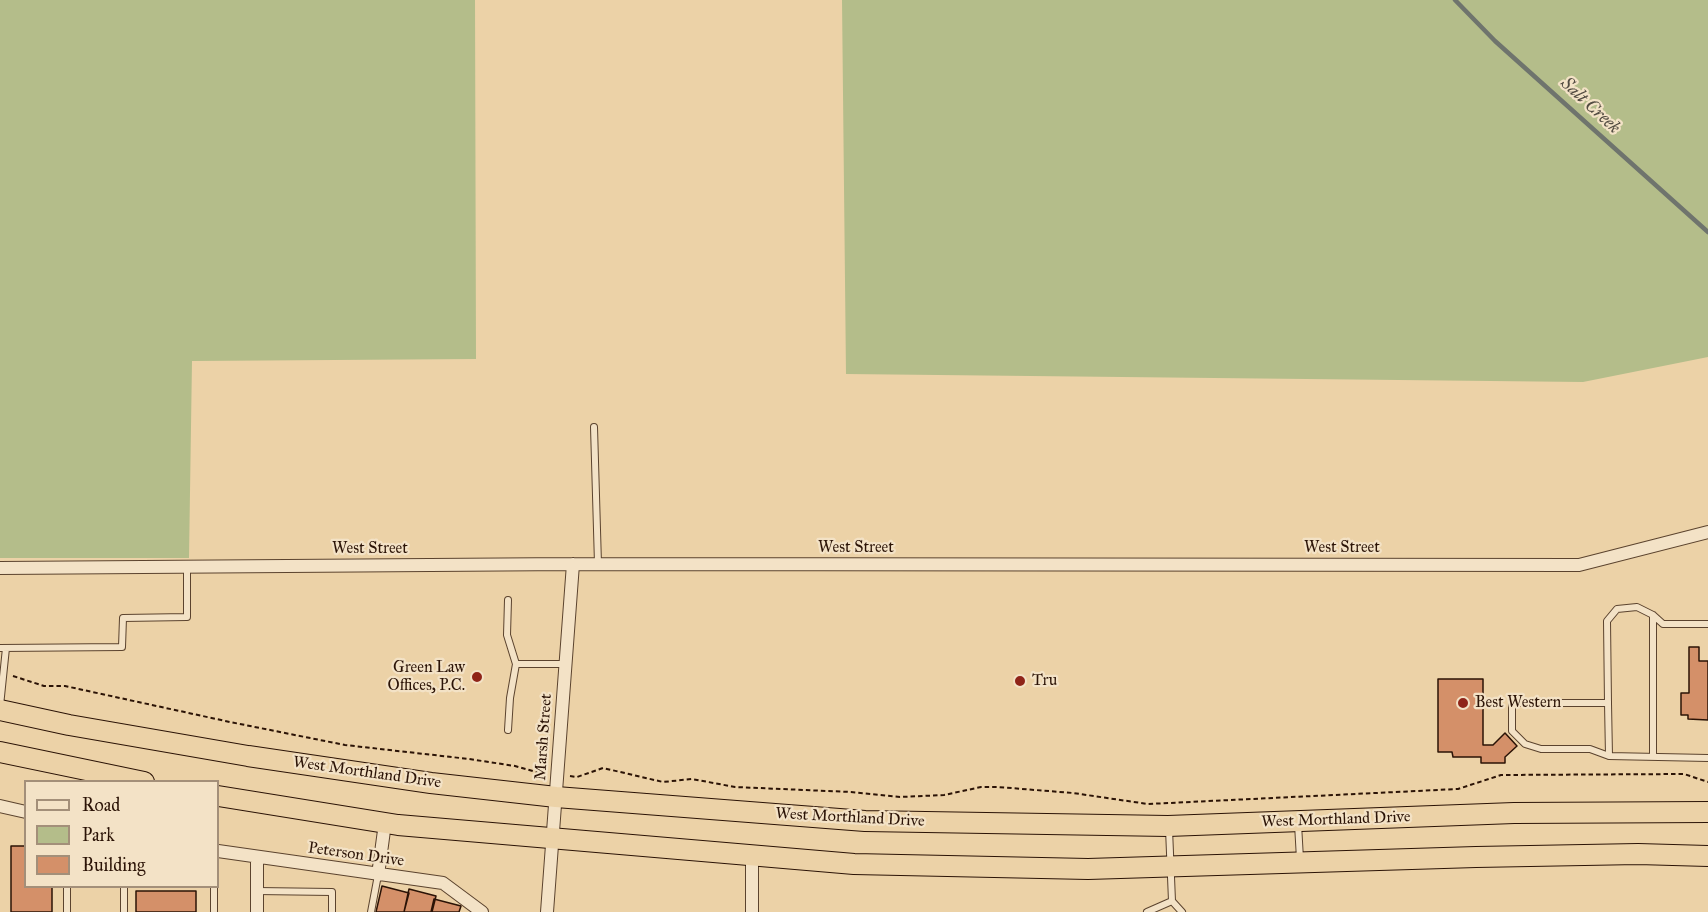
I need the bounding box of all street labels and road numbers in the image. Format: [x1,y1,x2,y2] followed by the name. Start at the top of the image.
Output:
[818,538,894,558] street label: West Street
[1304,538,1380,558] street label: West Street
[332,539,408,559] street label: West Street
[531,693,557,781] street label: Marsh Street
[292,753,442,793] street label: West Morthland Drive
[775,805,925,831] street label: West Morthland Drive
[1261,808,1411,832] street label: West Morthland Drive
[307,839,405,871] street label: Peterson Drive

